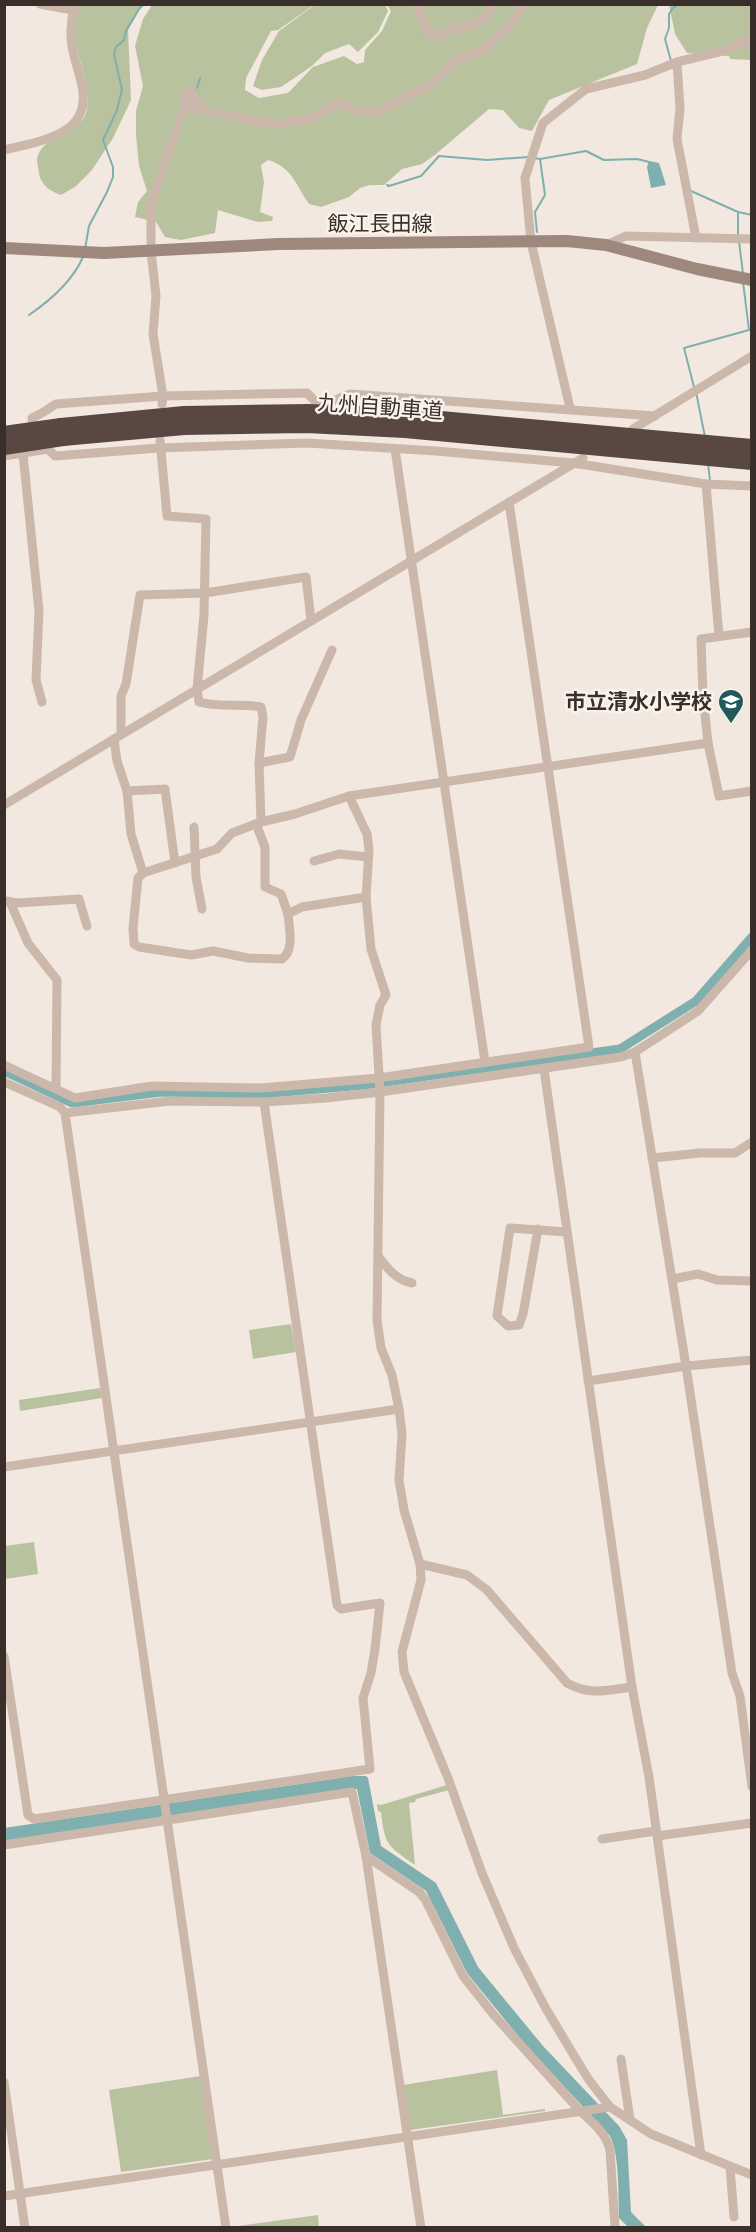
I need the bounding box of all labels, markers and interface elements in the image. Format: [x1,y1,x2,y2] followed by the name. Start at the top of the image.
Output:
[328,211,433,236] street label: 飯江長田線
[316,390,444,423] street label: 九州自動車道
[716,687,746,725] school or university icon: 市立清水小学校
[565,689,712,714] place label: 市立清水小学校

